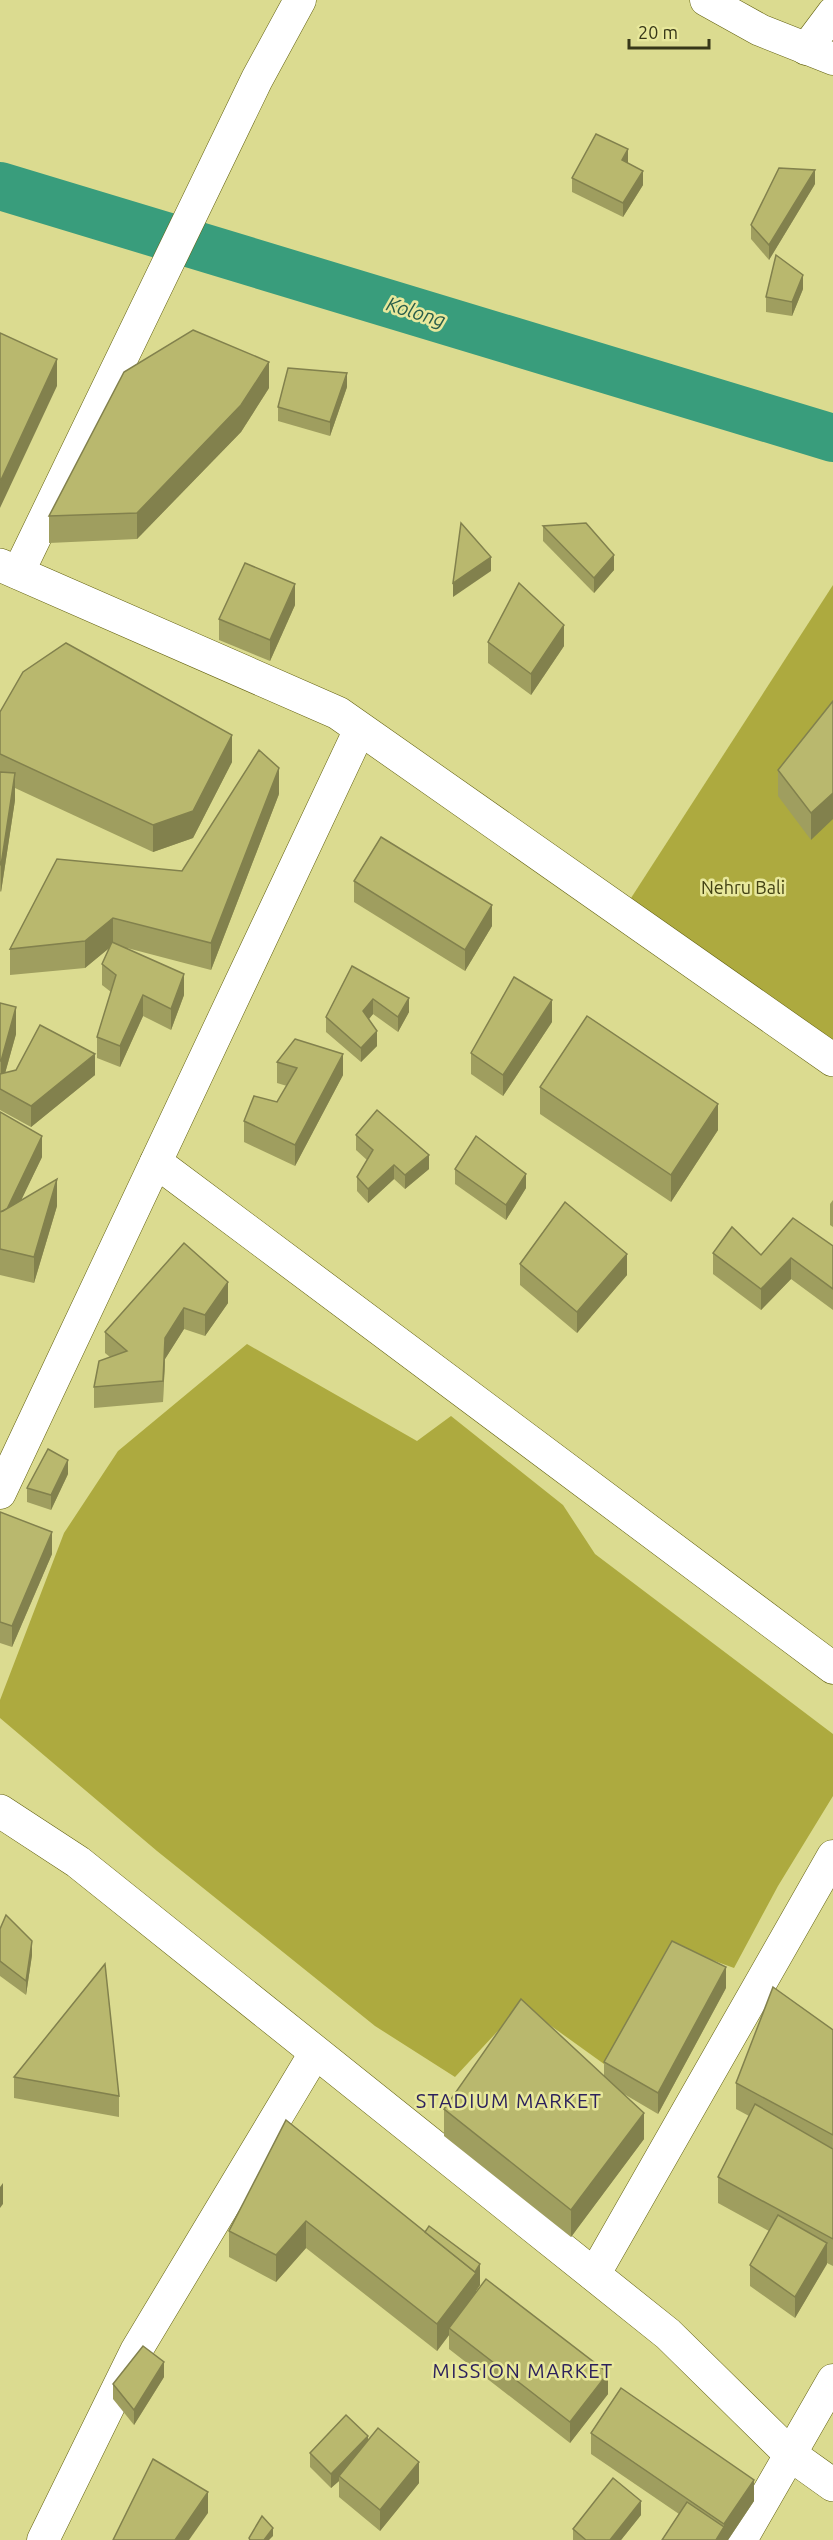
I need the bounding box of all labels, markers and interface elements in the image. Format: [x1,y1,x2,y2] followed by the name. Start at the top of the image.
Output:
[629,12,708,50] scale bar
[638,22,678,42] text: 20 m
[384,292,449,331] water label: Kolong
[701,877,785,897] park label: Nehru Bali
[416,2089,602,2112] district label: STADIUM MARKET
[432,2359,614,2382] district label: MISSION MARKET

